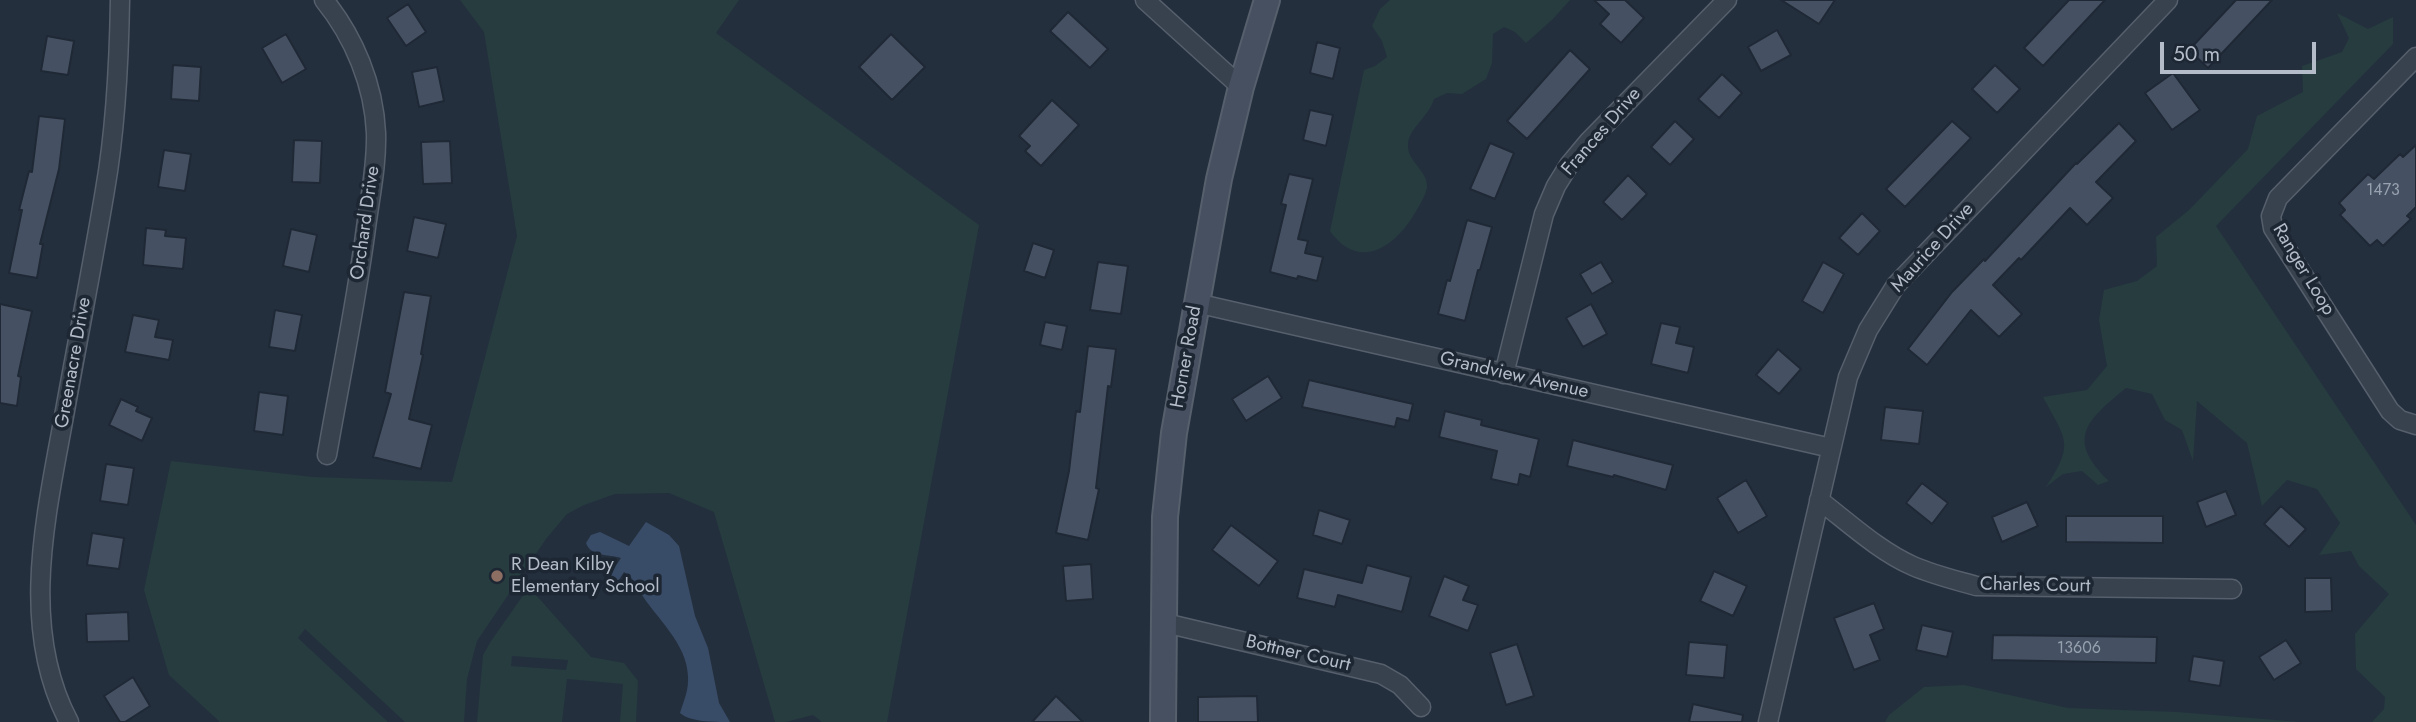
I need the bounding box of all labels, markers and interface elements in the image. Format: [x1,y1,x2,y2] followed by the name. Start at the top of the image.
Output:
[2164,28,2320,72] scale bar
[2173,39,2220,69] text: 50 m
[1558,83,1646,181] street label: Frances Drive
[347,165,385,281] street label: Orchard Drive
[2366,181,2400,201] house number: 1473
[1887,198,1979,298] street label: Maurice Drive
[2267,220,2339,320] street label: Ranger Loop
[51,296,97,430] street label: Greenacre Drive
[1167,304,1207,410] street label: Horner Road
[1437,348,1591,404] street label: Grandview Avenue
[511,554,660,598] place label: R Dean Kilby Elementary School
[489,568,505,584] marker: R Dean Kilby Elementary School
[1980,574,2090,598] street label: Charles Court
[1244,631,1352,677] street label: Bottner Court
[2057,639,2101,659] house number: 13606

